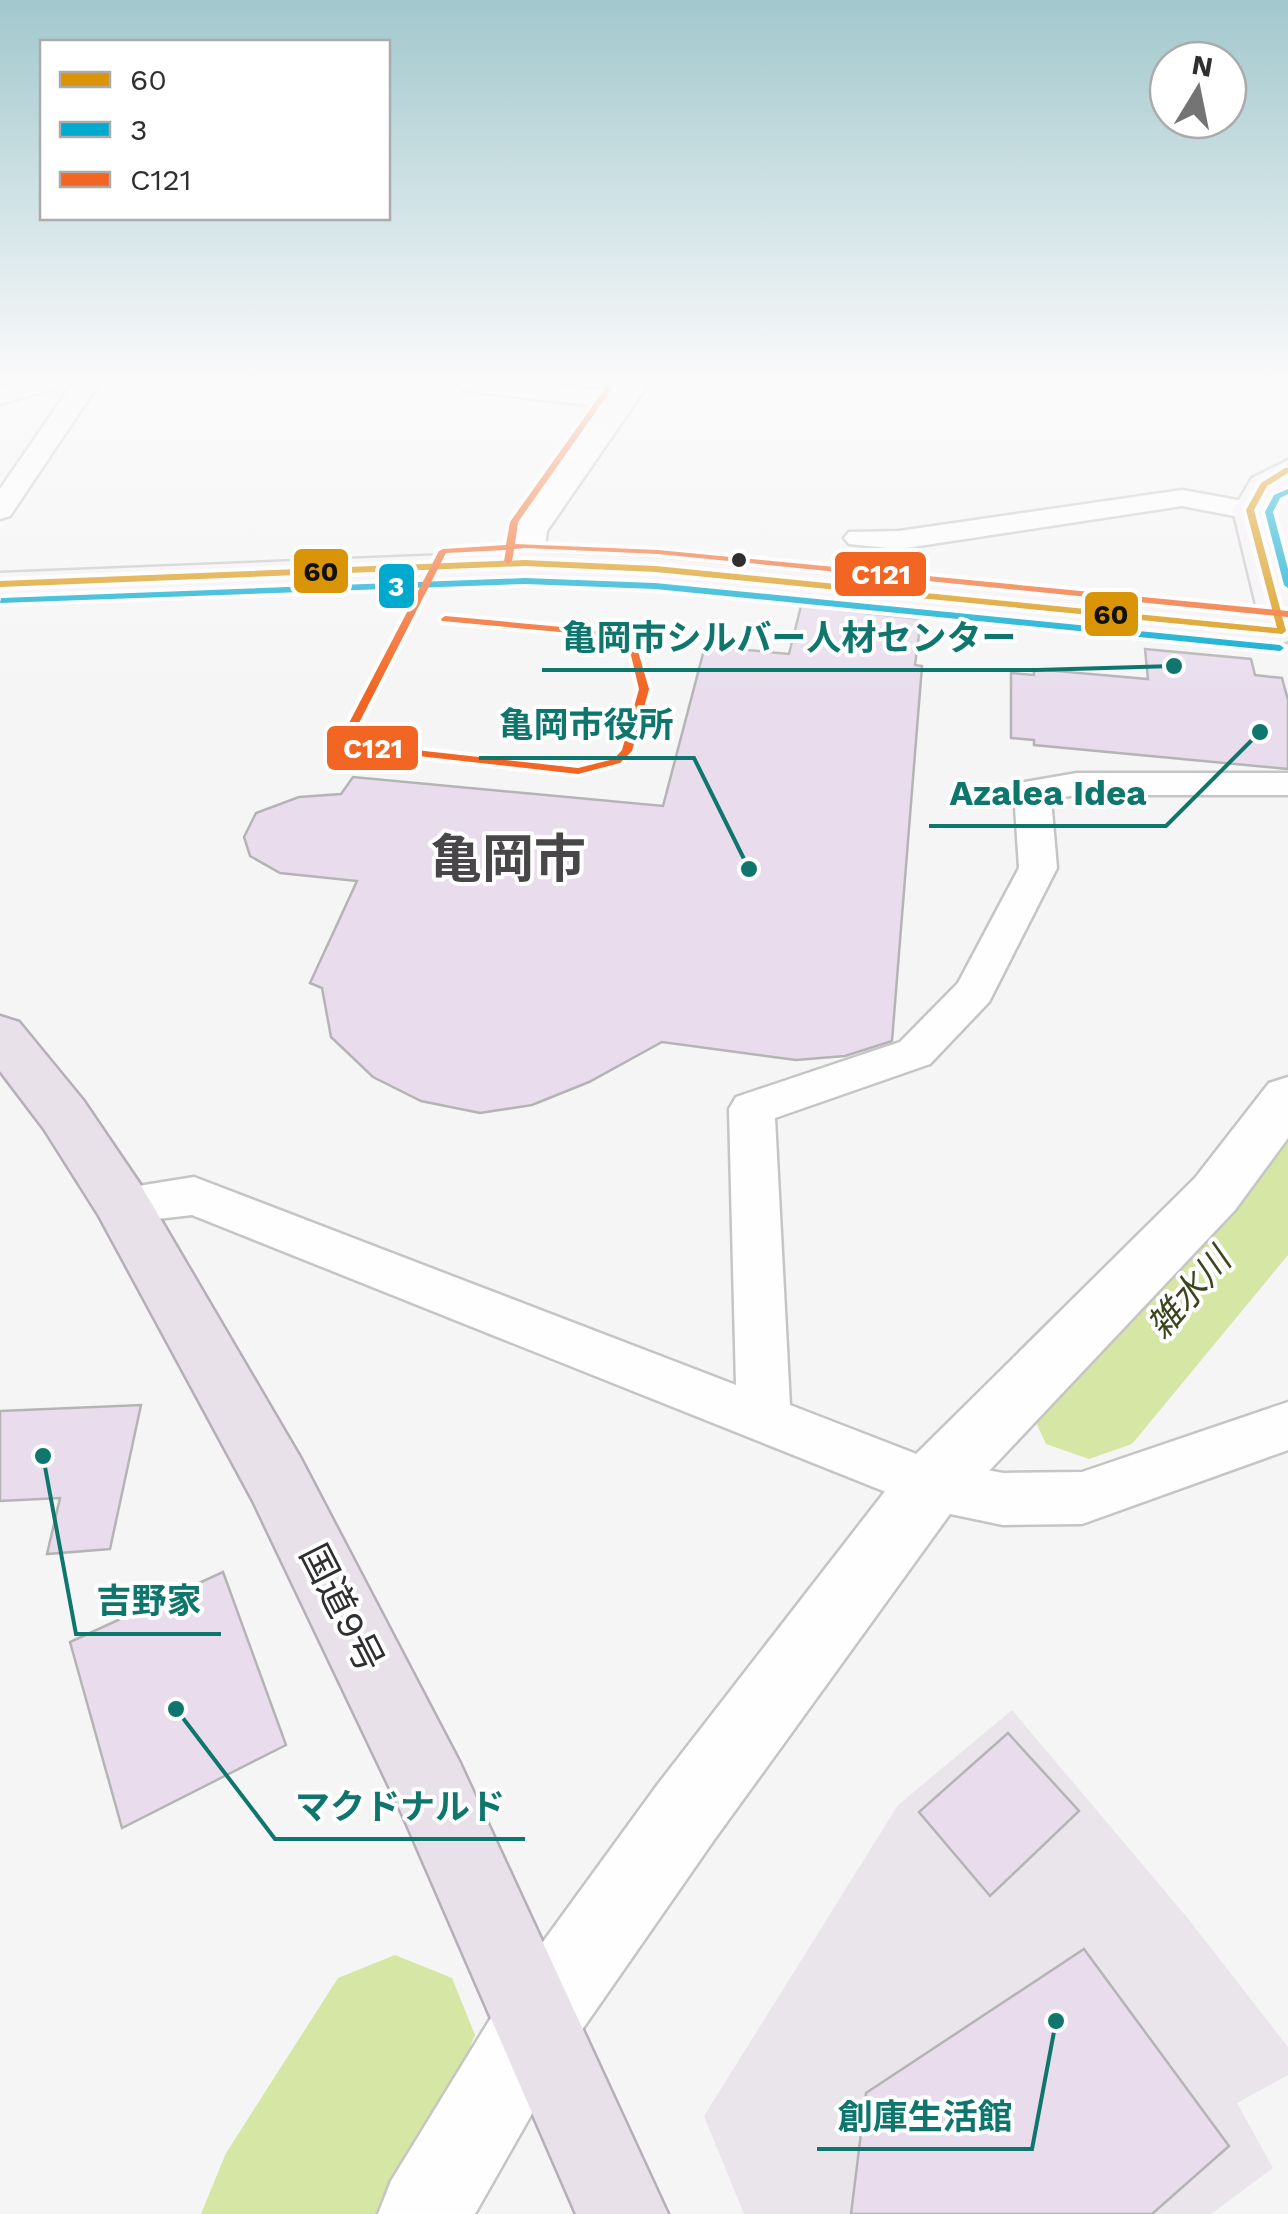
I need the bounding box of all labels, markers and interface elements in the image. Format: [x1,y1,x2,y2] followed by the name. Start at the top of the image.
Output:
[40,40,390,220] legend
[1148,40,1248,140] north arrow
[1189,48,1215,84] text: N
[130,62,167,97] text: 60
[130,112,148,147] text: 3
[130,162,191,197] text: C121
[292,547,350,595] line badge: 60
[729,550,749,570] unlabelled marker
[833,550,928,598] line badge: C121
[303,555,339,588] text: 60
[851,558,911,591] text: C121
[377,562,416,610] line badge: 3
[388,570,404,603] text: 3
[1083,590,1140,638] line badge: 60
[1093,598,1129,631] text: 60
[542,605,1037,670] callout: 亀岡市シルバー人材センター
[561,617,1017,659] text: 亀岡市シルバー人材センター
[479,693,694,758] callout: 亀岡市役所
[498,704,674,746] text: 亀岡市役所
[325,724,420,772] line badge: C121
[343,732,403,765] text: C121
[929,761,1166,826] callout: Azalea Idea
[949,772,1147,814] text: Azalea Idea
[430,829,586,890] district label: 亀岡市
[1139,1237,1242,1346] water label: 雑水川
[291,1537,393,1679] street label: 国道9号
[76,1569,221,1634] callout: 吉野家
[96,1580,202,1622] text: 吉野家
[275,1774,525,1839] callout: マクドナルド
[295,1786,505,1828] text: マクドナルド
[817,2084,1032,2149] callout: 創庫生活館
[837,2096,1013,2138] text: 創庫生活館

